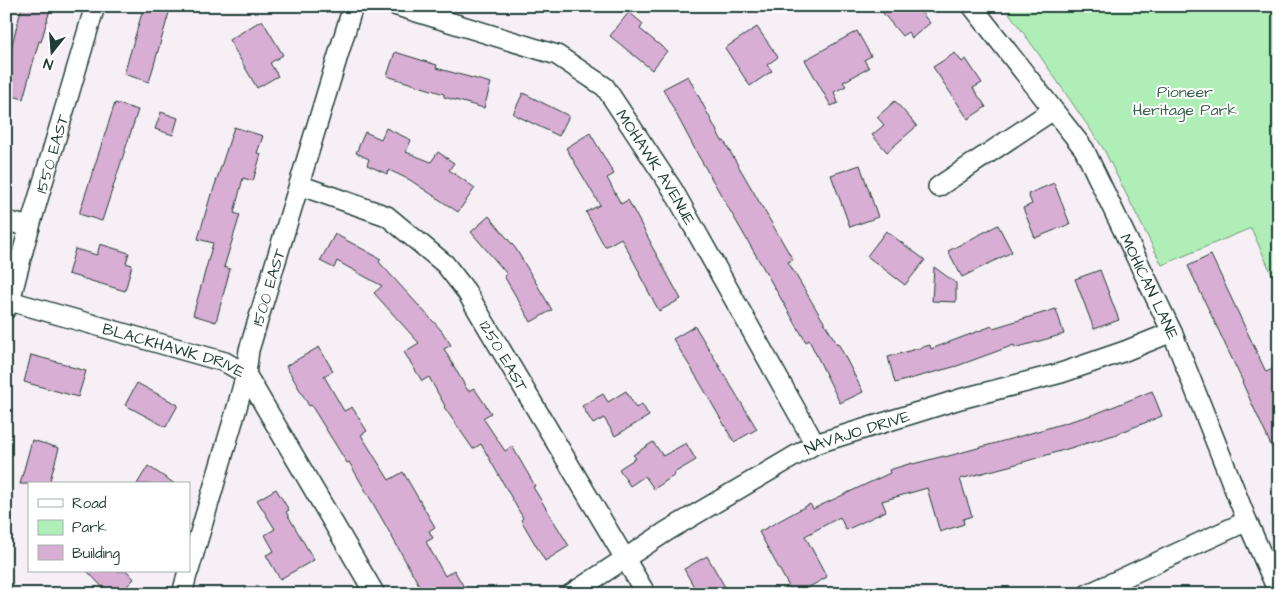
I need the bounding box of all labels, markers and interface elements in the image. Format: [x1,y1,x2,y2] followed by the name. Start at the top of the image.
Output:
[28,28,78,78] north arrow
[41,53,56,74] text: N
[1133,81,1237,122] park label: Pioneer Heritage Park
[611,105,701,230] street label: MOHAWK AVENUE
[30,112,74,196] street label: 1550 EAST
[1114,230,1184,343] street label: MOHICAN LANE
[247,246,291,329] street label: 1500 EAST
[474,317,533,396] street label: 1250 EAST
[100,318,249,383] street label: BLACKHAWK DRIVE
[800,405,913,460] street label: NAVAJO DRIVE
[28,482,190,572] legend
[72,493,107,514] text: Road
[72,517,107,538] text: Park
[72,543,120,565] text: Building

